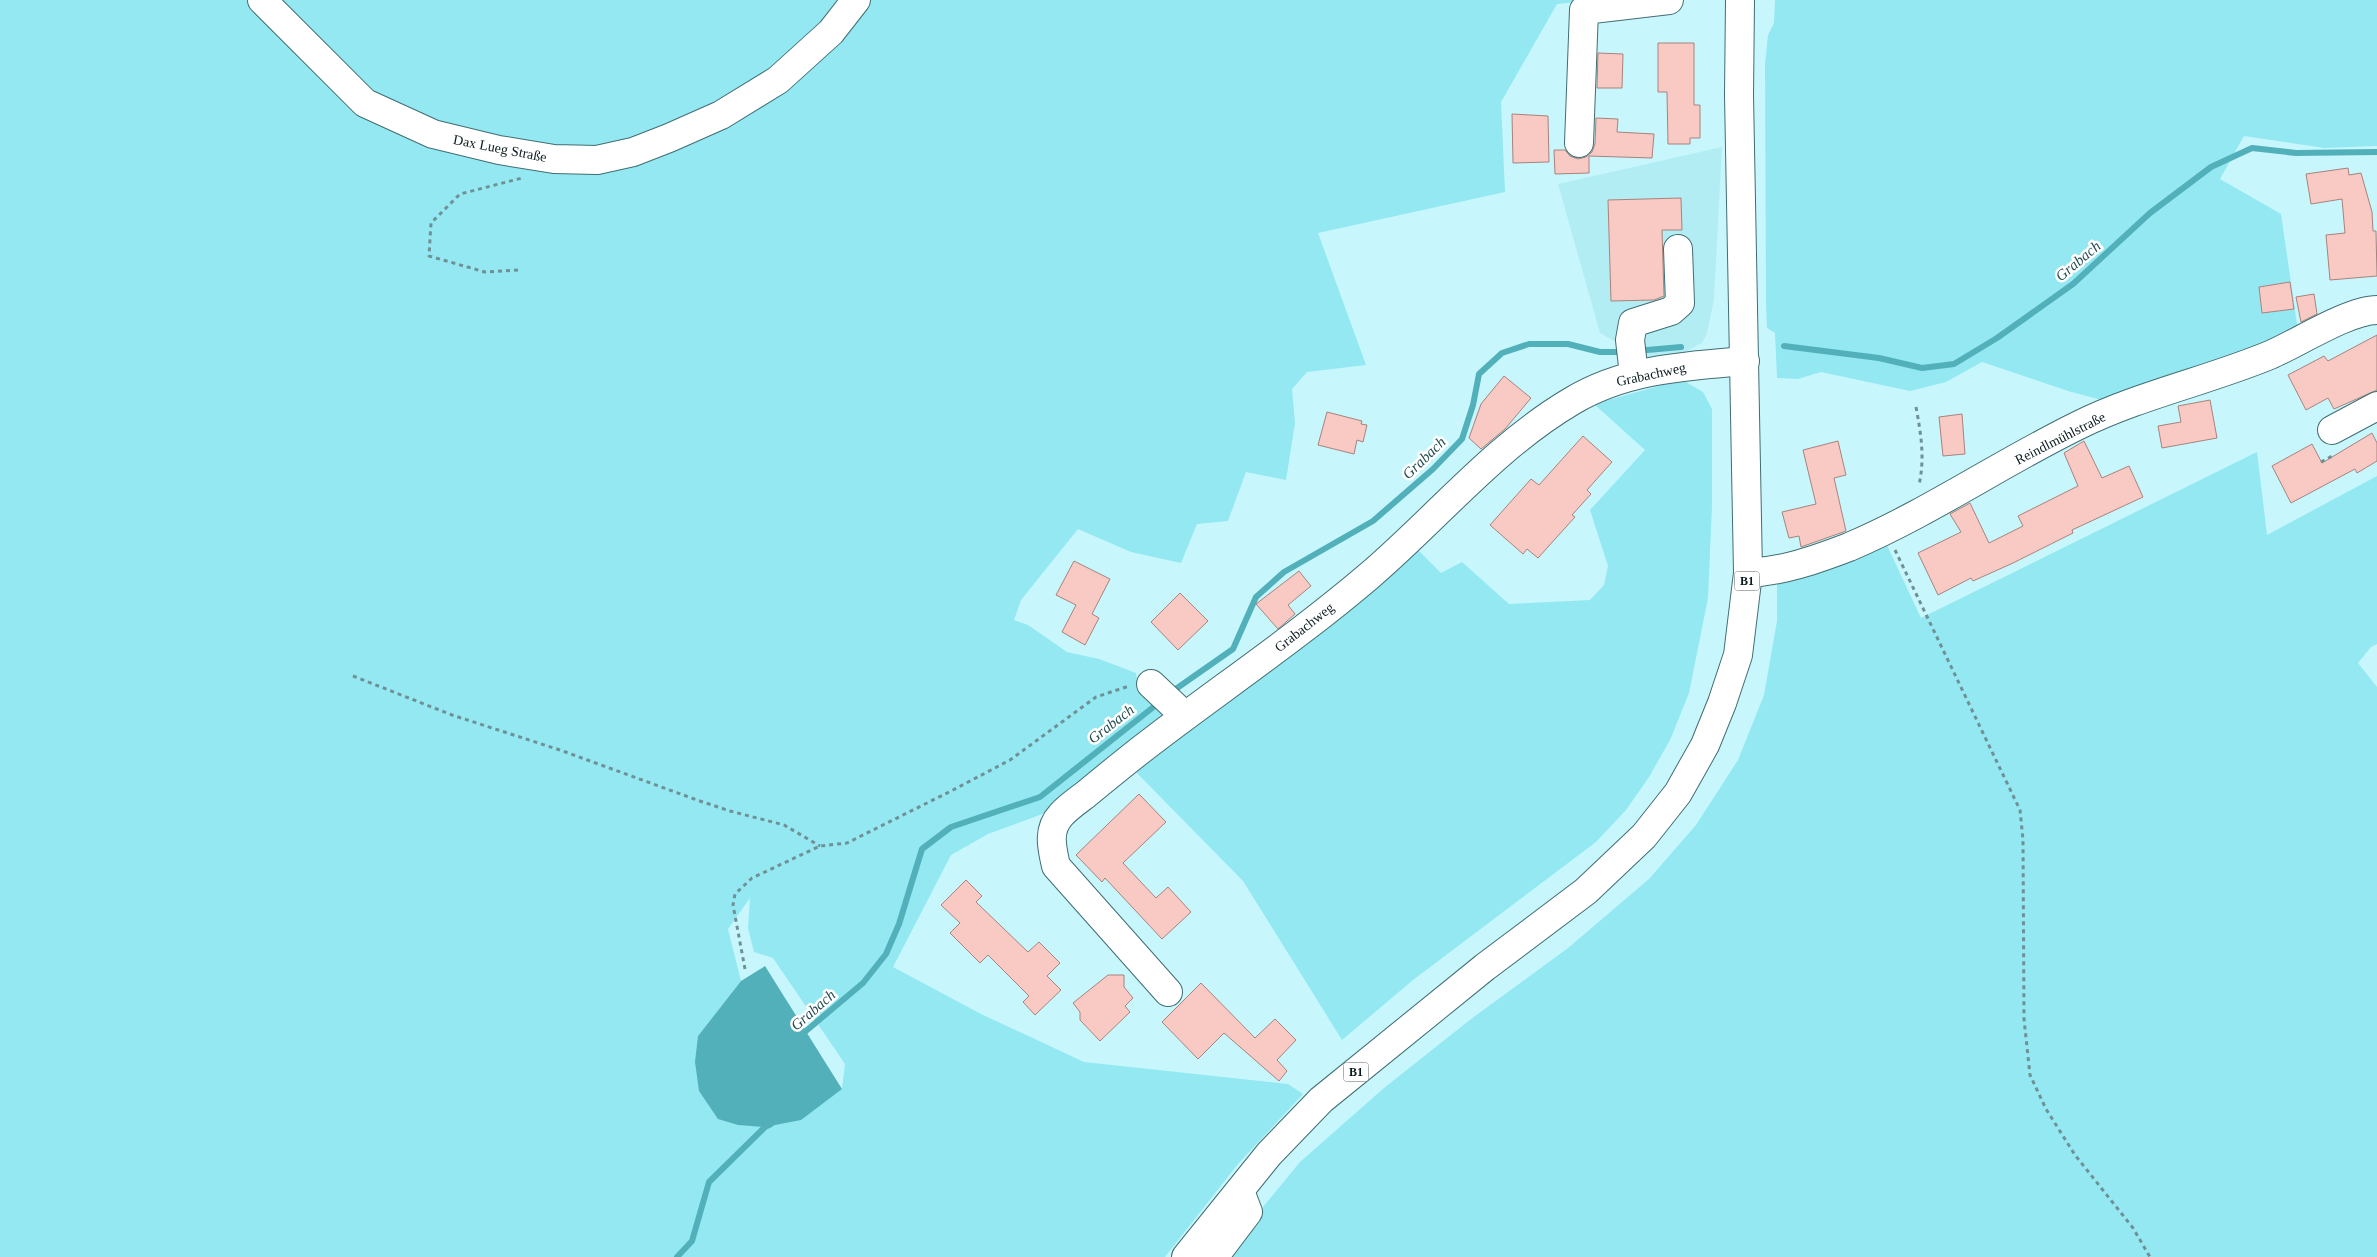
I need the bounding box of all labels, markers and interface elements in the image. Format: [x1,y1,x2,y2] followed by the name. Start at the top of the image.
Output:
[452,132,548,165] street label: Dax Lueg Straße
[2052,238,2104,284] water label: Grabach
[1615,360,1687,389] street label: Grabachweg
[2012,409,2108,468] street label: Reindlmühlstraße
[1399,434,1449,482] water label: Grabach
[1734,572,1760,590] road number: B1
[1272,600,1337,655] street label: Grabachweg
[1085,701,1137,747] water label: Grabach
[788,986,838,1034] water label: Grabach
[1344,1062,1368,1082] road number: B1

